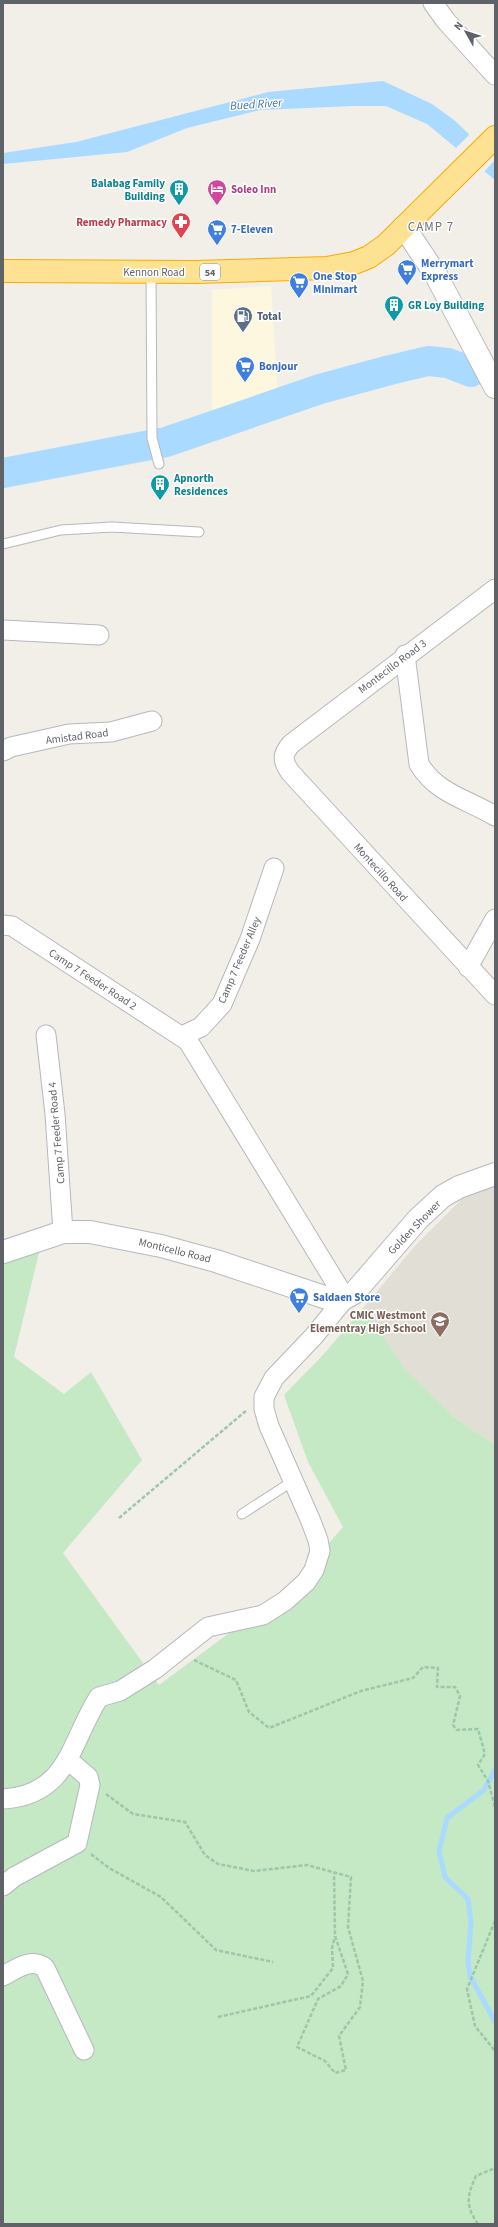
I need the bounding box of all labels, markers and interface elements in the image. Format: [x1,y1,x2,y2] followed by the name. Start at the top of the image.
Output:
[446,12,486,52] north arrow
[450,18,467,34] text: N
[229,94,284,115] water label: Bued River
[91,176,165,204] place label: Balabag Family Building
[168,178,190,206] building icon: Balabag Family Building
[206,178,228,206] hotel icon: Soleo Inn
[231,182,276,197] place label: Soleo Inn
[170,211,192,239] pharmacy icon: Remedy Pharmacy
[76,215,167,230] place label: Remedy Pharmacy
[206,218,228,246] supermarket icon: 7-Eleven
[408,218,454,236] district label: CAMP 7
[231,222,273,237] place label: 7-Eleven
[421,256,474,284] place label: Merrymart Express
[396,258,418,286] supermarket icon: Merrymart Express
[200,264,220,280] road number: 54
[123,265,185,280] street label: Kennon Road
[313,269,358,297] place label: One Stop Minimart
[288,271,310,299] supermarket icon: One Stop Minimart
[383,294,405,322] building icon: GR Loy Building
[408,298,484,313] place label: GR Loy Building
[232,305,254,333] fuel station icon: Total
[257,309,282,324] place label: Total
[234,355,256,383] supermarket icon: Bonjour
[259,359,298,374] place label: Bonjour
[173,471,228,499] place label: Apnorth Residences
[149,473,171,501] building icon: Apnorth Residences
[355,636,429,697] street label: Montecillo Road 3
[45,725,109,748] street label: Amistad Road
[350,840,411,905] street label: Montecillo Road
[214,914,265,1006] street label: Camp 7 Feeder Alley
[46,945,140,1013] street label: Camp 7 Feeder Road 2
[45,1081,68,1184] street label: Camp 7 Feeder Road 4
[385,1197,444,1258] street label: Golden Shower
[137,1234,213,1267] street label: Monticello Road
[288,1286,310,1314] supermarket icon: Saldaen Store
[313,1290,381,1305] place label: Saldaen Store
[310,1308,427,1336] place label: CMIC Westmont Elementray High School
[429,1310,451,1338] school or university icon: CMIC Westmont Elementray High School

